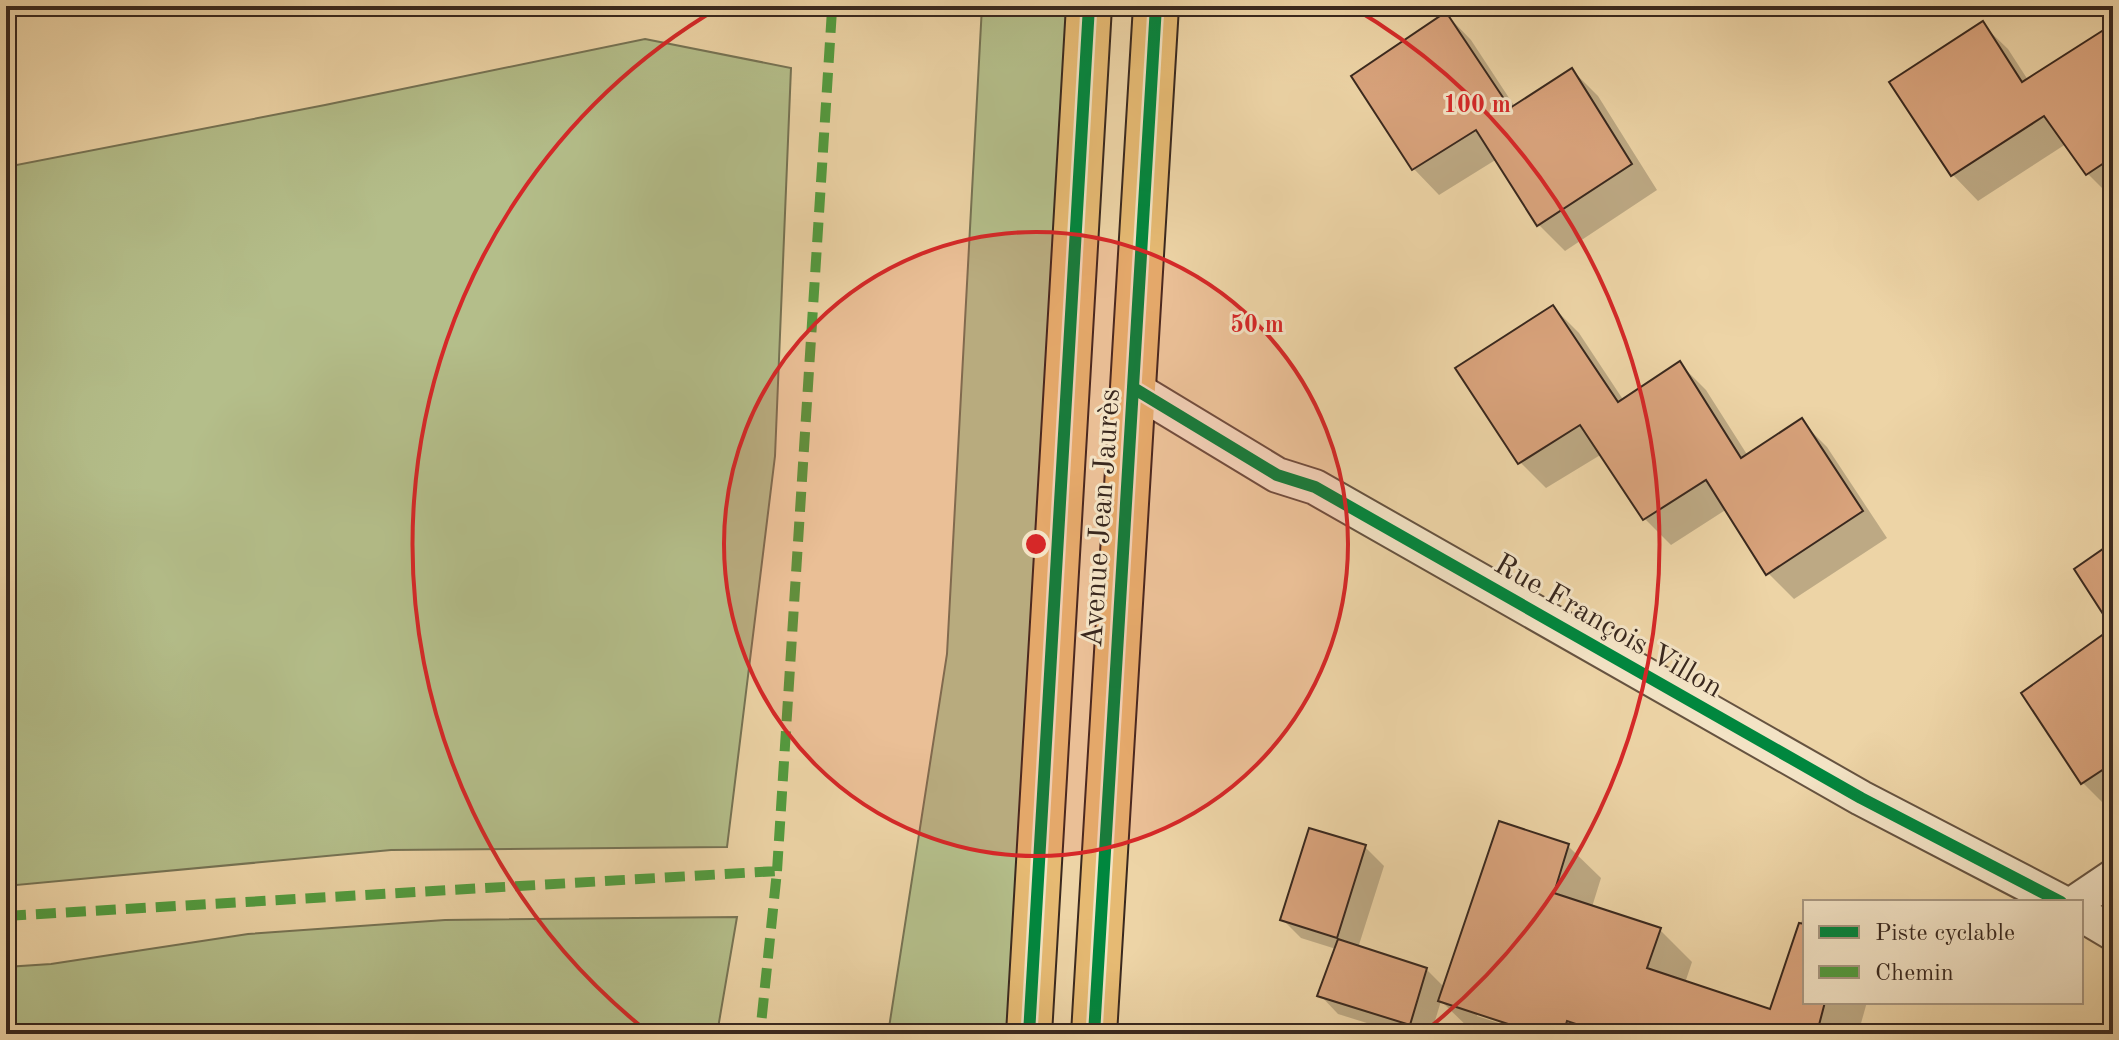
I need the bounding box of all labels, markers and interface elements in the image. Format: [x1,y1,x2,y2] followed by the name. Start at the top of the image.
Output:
[1443,94,1511,118] text: 100 m
[1230,313,1284,338] text: 50 m
[1078,388,1126,649] street label: Avenue Jean Jaurès
[1022,530,1050,558] centre of rings
[1489,549,1727,704] street label: Rue François Villon
[1803,900,2083,1004] legend
[1875,922,2015,946] text: Piste cyclable
[1875,962,1954,986] text: Chemin

